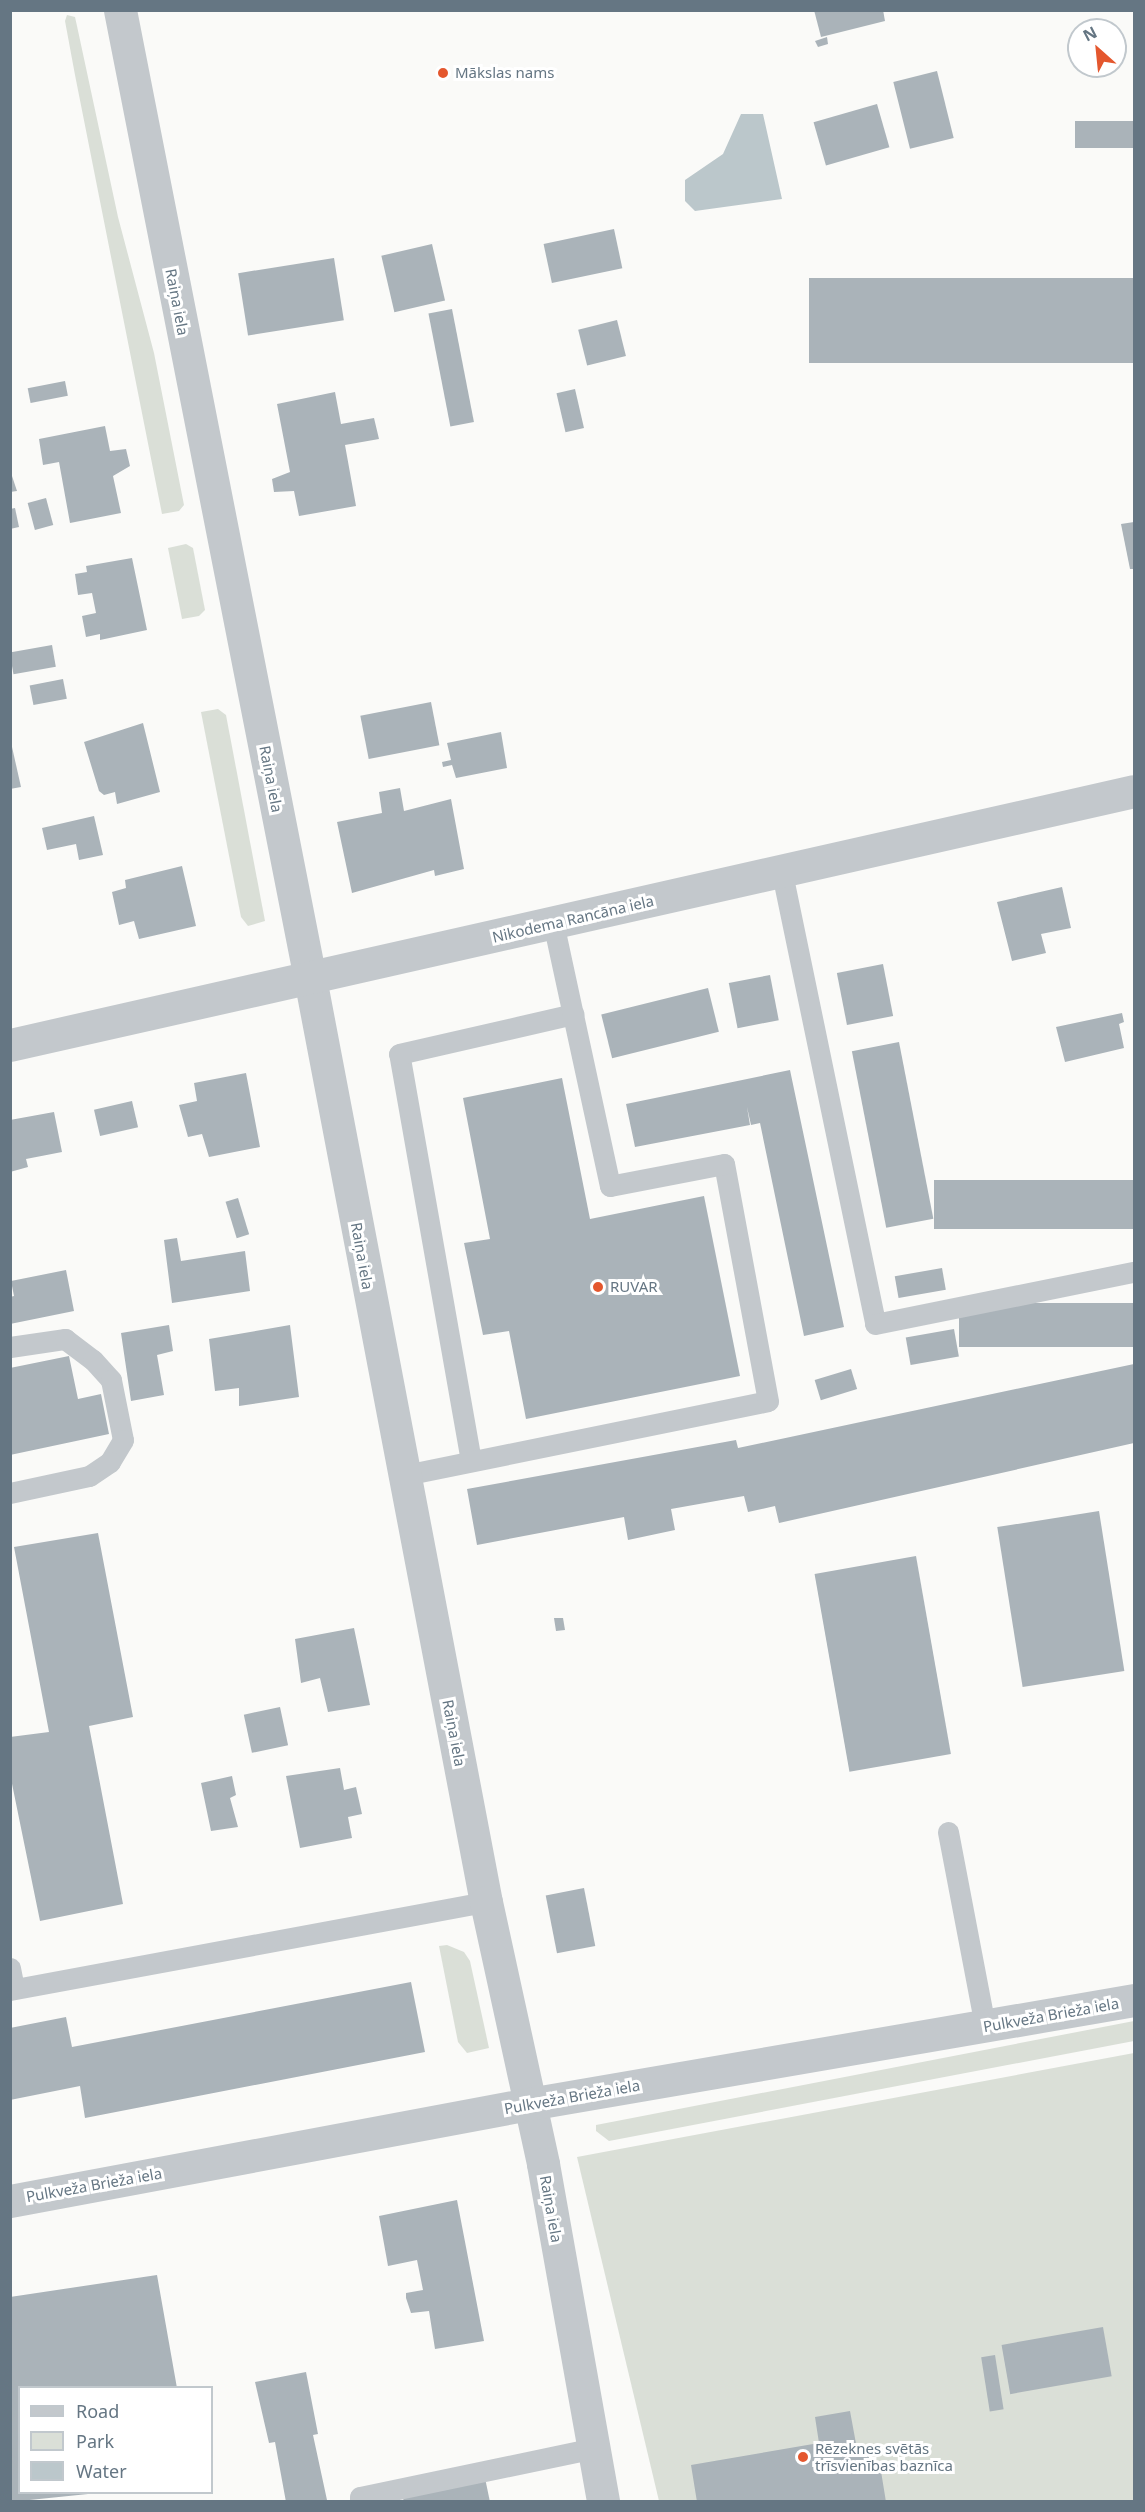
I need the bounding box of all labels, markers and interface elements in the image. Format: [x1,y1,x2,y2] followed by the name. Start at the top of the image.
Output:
[1067,18,1127,78] north arrow
[1079,21,1101,47] text: N
[455,64,554,82] place label: Mākslas nams
[436,66,450,80] marker: Mākslas nams
[162,267,192,337] street label: Raiņa iela
[256,744,286,814] street label: Raiņa iela
[490,892,656,946] street label: Nikodema Rancāna iela
[347,1221,377,1291] street label: Raiņa iela
[610,1278,658,1296] place label: RUVAR
[591,1280,605,1294] marker: RUVAR
[439,1698,469,1768] street label: Raiņa iela
[982,1994,1120,2036] street label: Pulkveža Brieža iela
[503,2076,641,2118] street label: Pulkveža Brieža iela
[25,2164,163,2206] street label: Pulkveža Brieža iela
[536,2174,566,2244] street label: Raiņa iela
[18,2386,213,2494] legend
[76,2399,119,2423] text: Road
[76,2429,114,2453] text: Park
[815,2439,953,2474] place label: Rēzeknes svētās trīsvienības baznīca
[796,2450,810,2464] marker: Rēzeknes svētās trīsvienības baznīca
[76,2459,127,2483] text: Water

